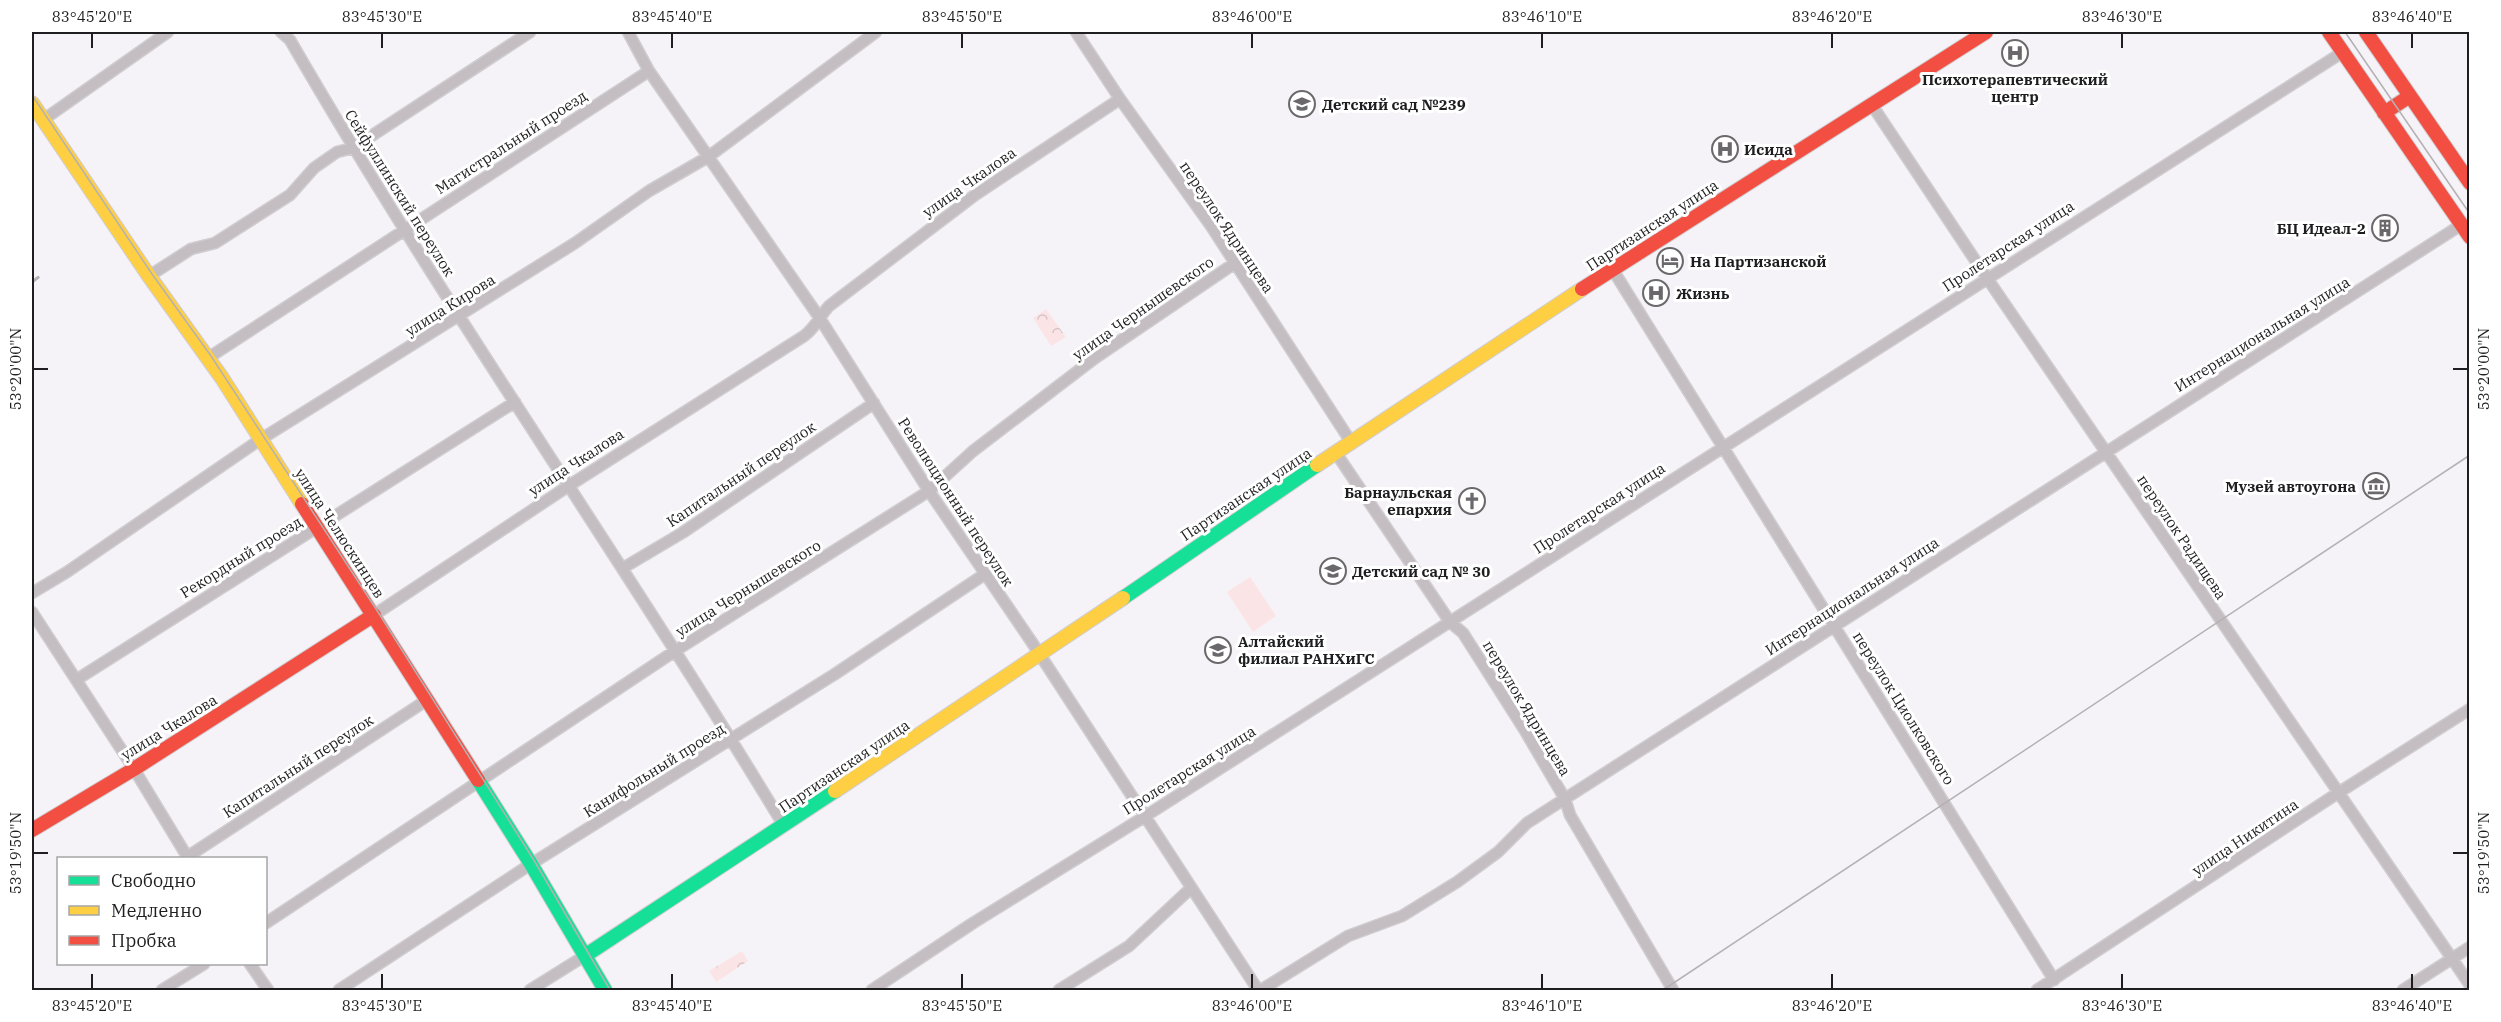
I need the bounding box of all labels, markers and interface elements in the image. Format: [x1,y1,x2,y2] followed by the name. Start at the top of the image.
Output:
[52,7,132,26] text: 83°45'20"E
[342,7,422,26] text: 83°45'30"E
[632,7,712,26] text: 83°45'40"E
[922,7,1002,26] text: 83°45'50"E
[1212,7,1292,26] text: 83°46'00"E
[1502,7,1582,26] text: 83°46'10"E
[1792,7,1872,26] text: 83°46'20"E
[2082,7,2162,26] text: 83°46'30"E
[2372,7,2452,26] text: 83°46'40"E
[2000,38,2030,68] hospital icon: Психотерапевтический центр
[1922,70,2108,106] place label: Психотерапевтический центр
[432,86,590,198] street label: Магистральный проезд
[1287,89,1317,119] school or university icon: Детский сад №239
[1322,95,1466,114] place label: Детский сад №239
[341,106,459,280] street label: Сейфуллинский переулок
[1710,134,1740,164] hospital icon: Исида
[1744,140,1793,159] place label: Исида
[919,143,1019,221] street label: улица Чкалова
[1176,157,1278,297] street label: переулок Ядринцева
[1582,175,1722,275] street label: Партизанская улица
[1939,196,2077,296] street label: Пролетарская улица
[2370,213,2400,243] building icon: БЦ Идеал-2
[2277,219,2366,238] place label: БЦ Идеал-2
[1655,246,1685,276] hotel icon: На Партизанской
[1069,252,1217,364] street label: улица Чернышевского
[1690,252,1827,271] place label: На Партизанской
[401,270,499,340] street label: улица Кирова
[2171,272,2353,396] street label: Интернациональная улица
[1641,278,1671,308] hospital icon: Жизнь
[1676,284,1730,303] place label: Жизнь
[6,328,25,410] text: 53°20'00"N
[2474,328,2493,410] text: 53°20'00"N
[894,414,1018,590] street label: Революционный переулок
[663,417,819,531] street label: Капитальный переулок
[525,424,627,500] street label: улица Чкалова
[1177,443,1315,545] street label: Партизанская улица
[1530,458,1668,558] street label: Пролетарская улица
[291,465,389,601] street label: улица Челюскинцев
[2133,471,2231,603] street label: переулок Радищева
[2361,471,2391,501] museum icon: Музей автоугона
[2225,477,2356,496] place label: Музей автоугона
[1344,483,1452,519] place label: Барнаульская епархия
[1457,486,1487,516] church icon: Барнаульская епархия
[177,512,305,602] street label: Рекордный проезд
[1762,533,1942,659] street label: Интернациональная улица
[672,535,824,641] street label: улица Чернышевского
[1318,556,1348,586] school or university icon: Детский сад № 30
[1352,562,1490,581] place label: Детский сад № 30
[1849,628,1959,788] street label: переулок Циолковского
[1238,632,1375,668] place label: Алтайский филиал РАНХиГС
[1203,635,1233,665] school or university icon: Алтайский филиал РАНХиГС
[1479,637,1575,779] street label: переулок Ядринцева
[117,690,221,764] street label: улица Чкалова
[219,710,377,822] street label: Капитальный переулок
[775,715,913,817] street label: Партизанская улица
[580,719,728,821] street label: Канифольный проезд
[1119,721,1259,819] street label: Пролетарская улица
[2188,794,2302,880] street label: улица Никитина
[6,812,25,894] text: 53°19'50"N
[2474,812,2493,894] text: 53°19'50"N
[57,857,267,965] legend
[111,869,196,892] text: Свободно
[111,899,202,922] text: Медленно
[111,929,177,952] text: Пробка
[52,996,132,1015] text: 83°45'20"E
[342,996,422,1015] text: 83°45'30"E
[632,996,712,1015] text: 83°45'40"E
[922,996,1002,1015] text: 83°45'50"E
[1212,996,1292,1015] text: 83°46'00"E
[1502,996,1582,1015] text: 83°46'10"E
[1792,996,1872,1015] text: 83°46'20"E
[2082,996,2162,1015] text: 83°46'30"E
[2372,996,2452,1015] text: 83°46'40"E

